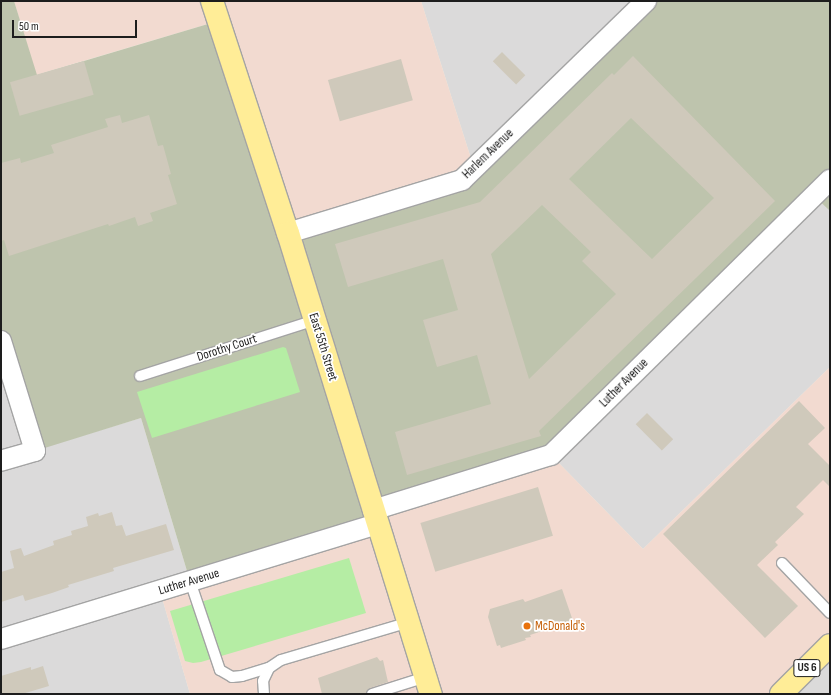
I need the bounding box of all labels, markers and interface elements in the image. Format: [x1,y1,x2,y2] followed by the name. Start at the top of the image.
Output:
[14,12,139,38] scale bar
[19,19,39,34] text: 50 m
[459,126,517,182] street label: Harlem Avenue
[305,311,341,383] street label: East 55th Street
[195,331,259,365] street label: Dorothy Court
[596,355,652,411] street label: Luther Avenue
[157,565,221,599] street label: Luther Avenue
[535,618,585,634] place label: McDonald's
[522,621,532,631] marker: McDonald's
[793,658,821,678] road number: US 6

